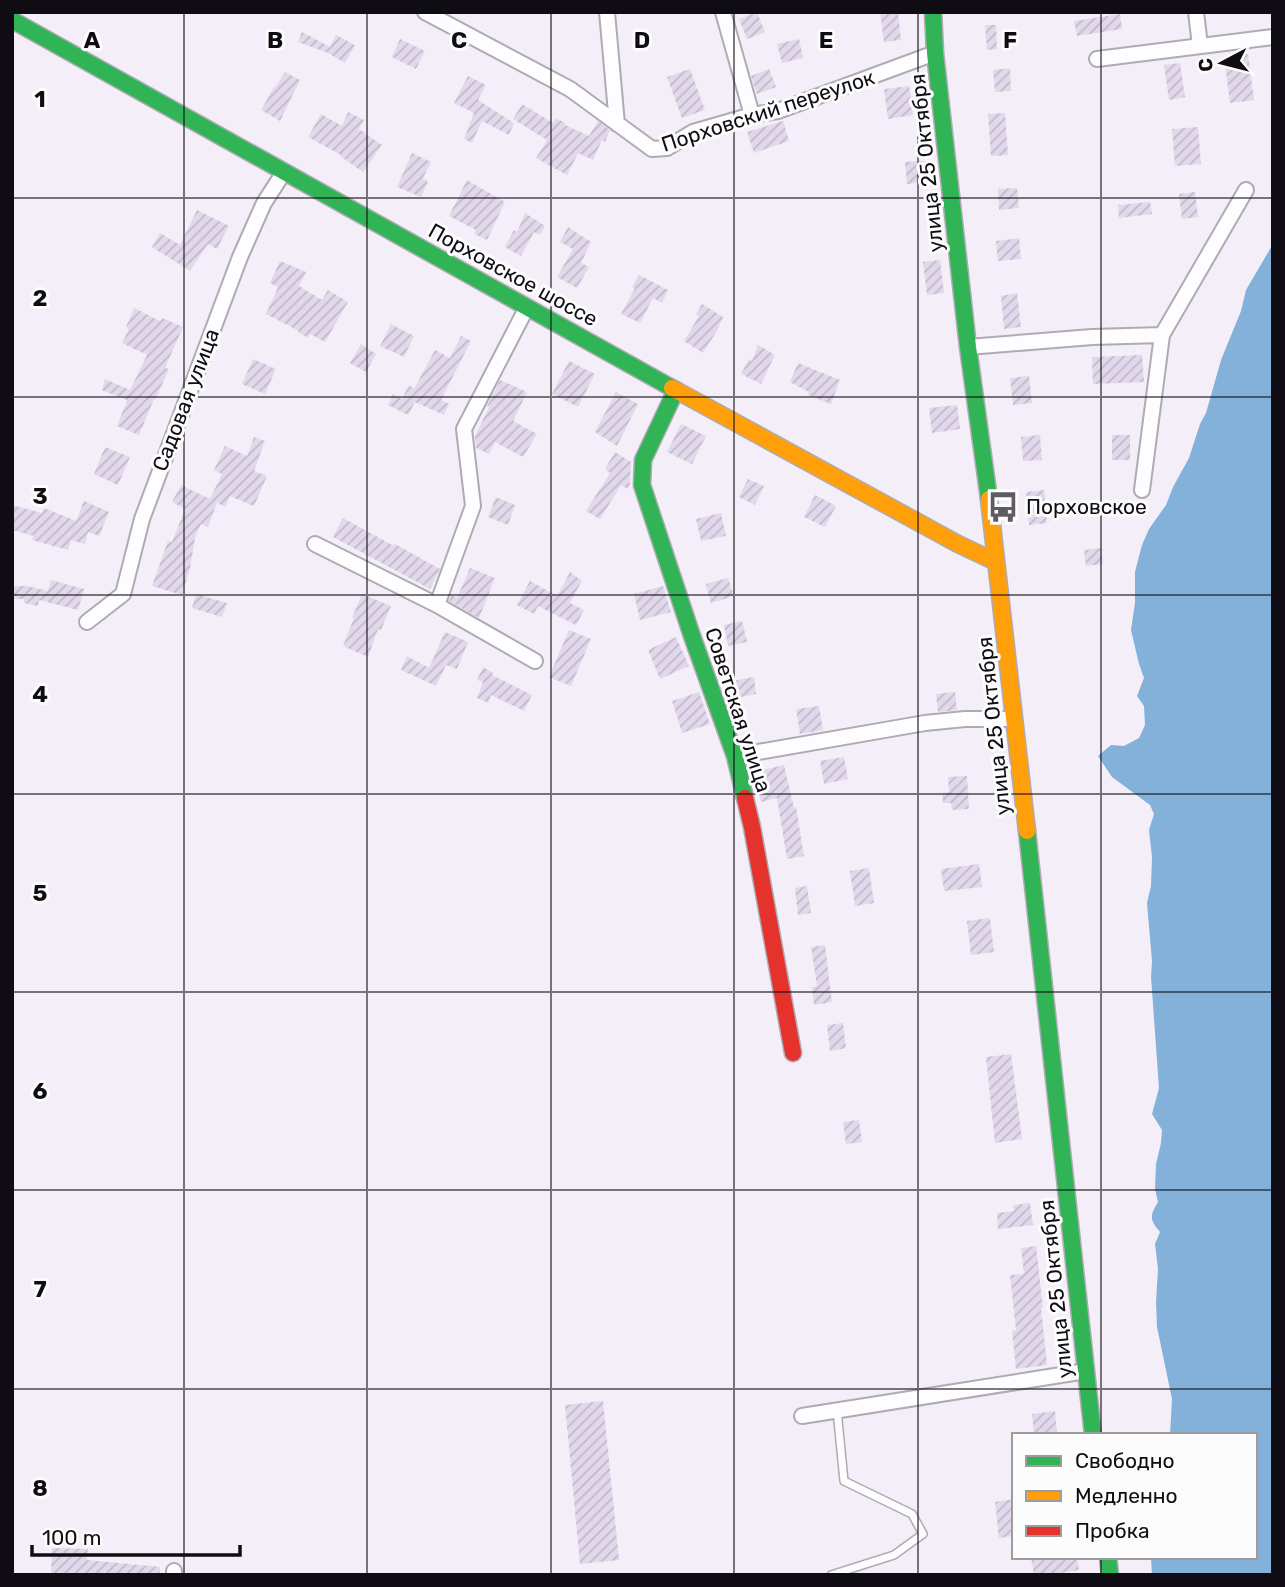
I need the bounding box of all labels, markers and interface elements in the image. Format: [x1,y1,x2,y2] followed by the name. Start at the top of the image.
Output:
[84,26,101,54] text: A
[267,26,283,54] text: B
[451,26,467,54] text: C
[634,26,650,54] text: D
[819,26,833,54] text: E
[1003,26,1017,54] text: F
[1187,28,1257,98] north arrow
[1193,57,1218,73] text: С
[658,64,878,157] street label: Порховский переулок
[905,73,948,254] street label: улица 25 Октября
[34,85,46,113] text: 1
[424,218,602,331] street label: Порховское шоссе
[33,284,47,312] text: 2
[147,325,224,475] street label: Садовая улица
[32,482,48,510] text: 3
[986,490,1020,524] bus stop icon: Порховское
[1026,494,1147,519] place label: Порховское
[700,624,777,795] street label: Советская улица
[972,636,1015,817] street label: улица 25 Октября
[32,680,48,708] text: 4
[33,879,48,907] text: 5
[33,1077,48,1105] text: 6
[1034,1199,1077,1380] street label: улица 25 Октября
[33,1275,47,1303] text: 7
[1012,1433,1257,1559] legend
[1075,1448,1175,1473] text: Свободно
[32,1474,48,1502] text: 8
[1075,1483,1178,1508] text: Медленно
[32,1514,240,1558] scale bar
[1075,1518,1150,1543] text: Пробка
[42,1525,101,1550] text: 100 m

